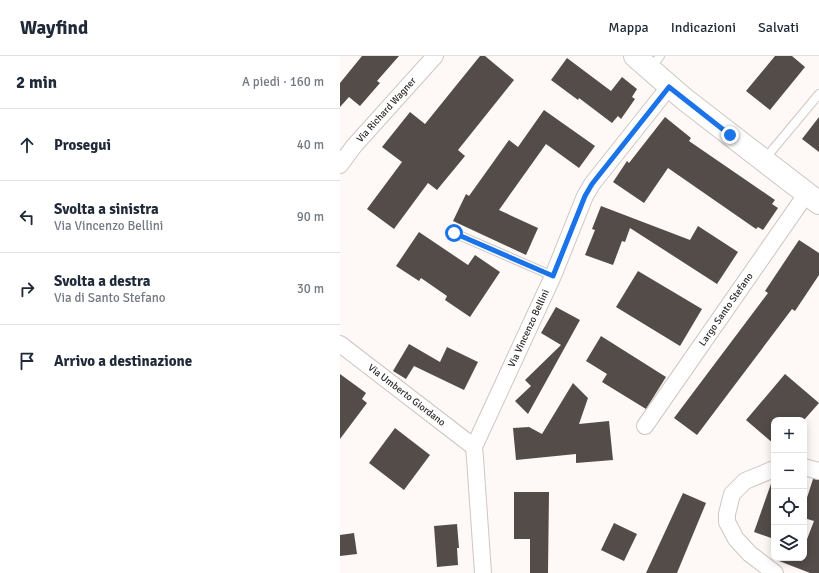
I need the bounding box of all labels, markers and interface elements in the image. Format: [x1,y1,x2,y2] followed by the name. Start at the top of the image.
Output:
[20,16,88,40] text: Wayfind
[608,19,649,36] text: Mappa
[671,19,736,36] text: Indicazioni
[758,19,799,36] text: Salvati
[16,72,57,93] text: 2 min
[242,74,324,90] text: A piedi · 160 m
[354,75,419,145] street label: Via Richard Wagner
[721,126,739,144] route end
[16,134,38,156] icon: ahead
[54,136,111,154] text: Prosegui
[297,137,324,153] text: 40 m
[54,200,159,218] text: Svolta a sinistra
[16,206,38,228] icon: left
[297,209,324,225] text: 90 m
[54,218,163,234] text: Via Vincenzo Bellini
[445,224,463,242] route start
[696,270,756,348] street label: Largo Santo Stefano
[54,272,150,290] text: Svolta a destra
[16,278,38,300] icon: right
[297,281,324,297] text: 30 m
[506,288,552,369] street label: Via Vincenzo Bellini
[54,290,166,306] text: Via di Santo Stefano
[16,350,38,372] icon: arrive
[54,352,192,370] text: Arrivo a destinazione
[365,362,448,429] street label: Via Umberto Giordano
[771,417,807,561] map controls
[771,417,807,453] button: +
[771,453,807,489] button: −
[771,489,807,525] button: locate
[771,525,807,561] button: layers

